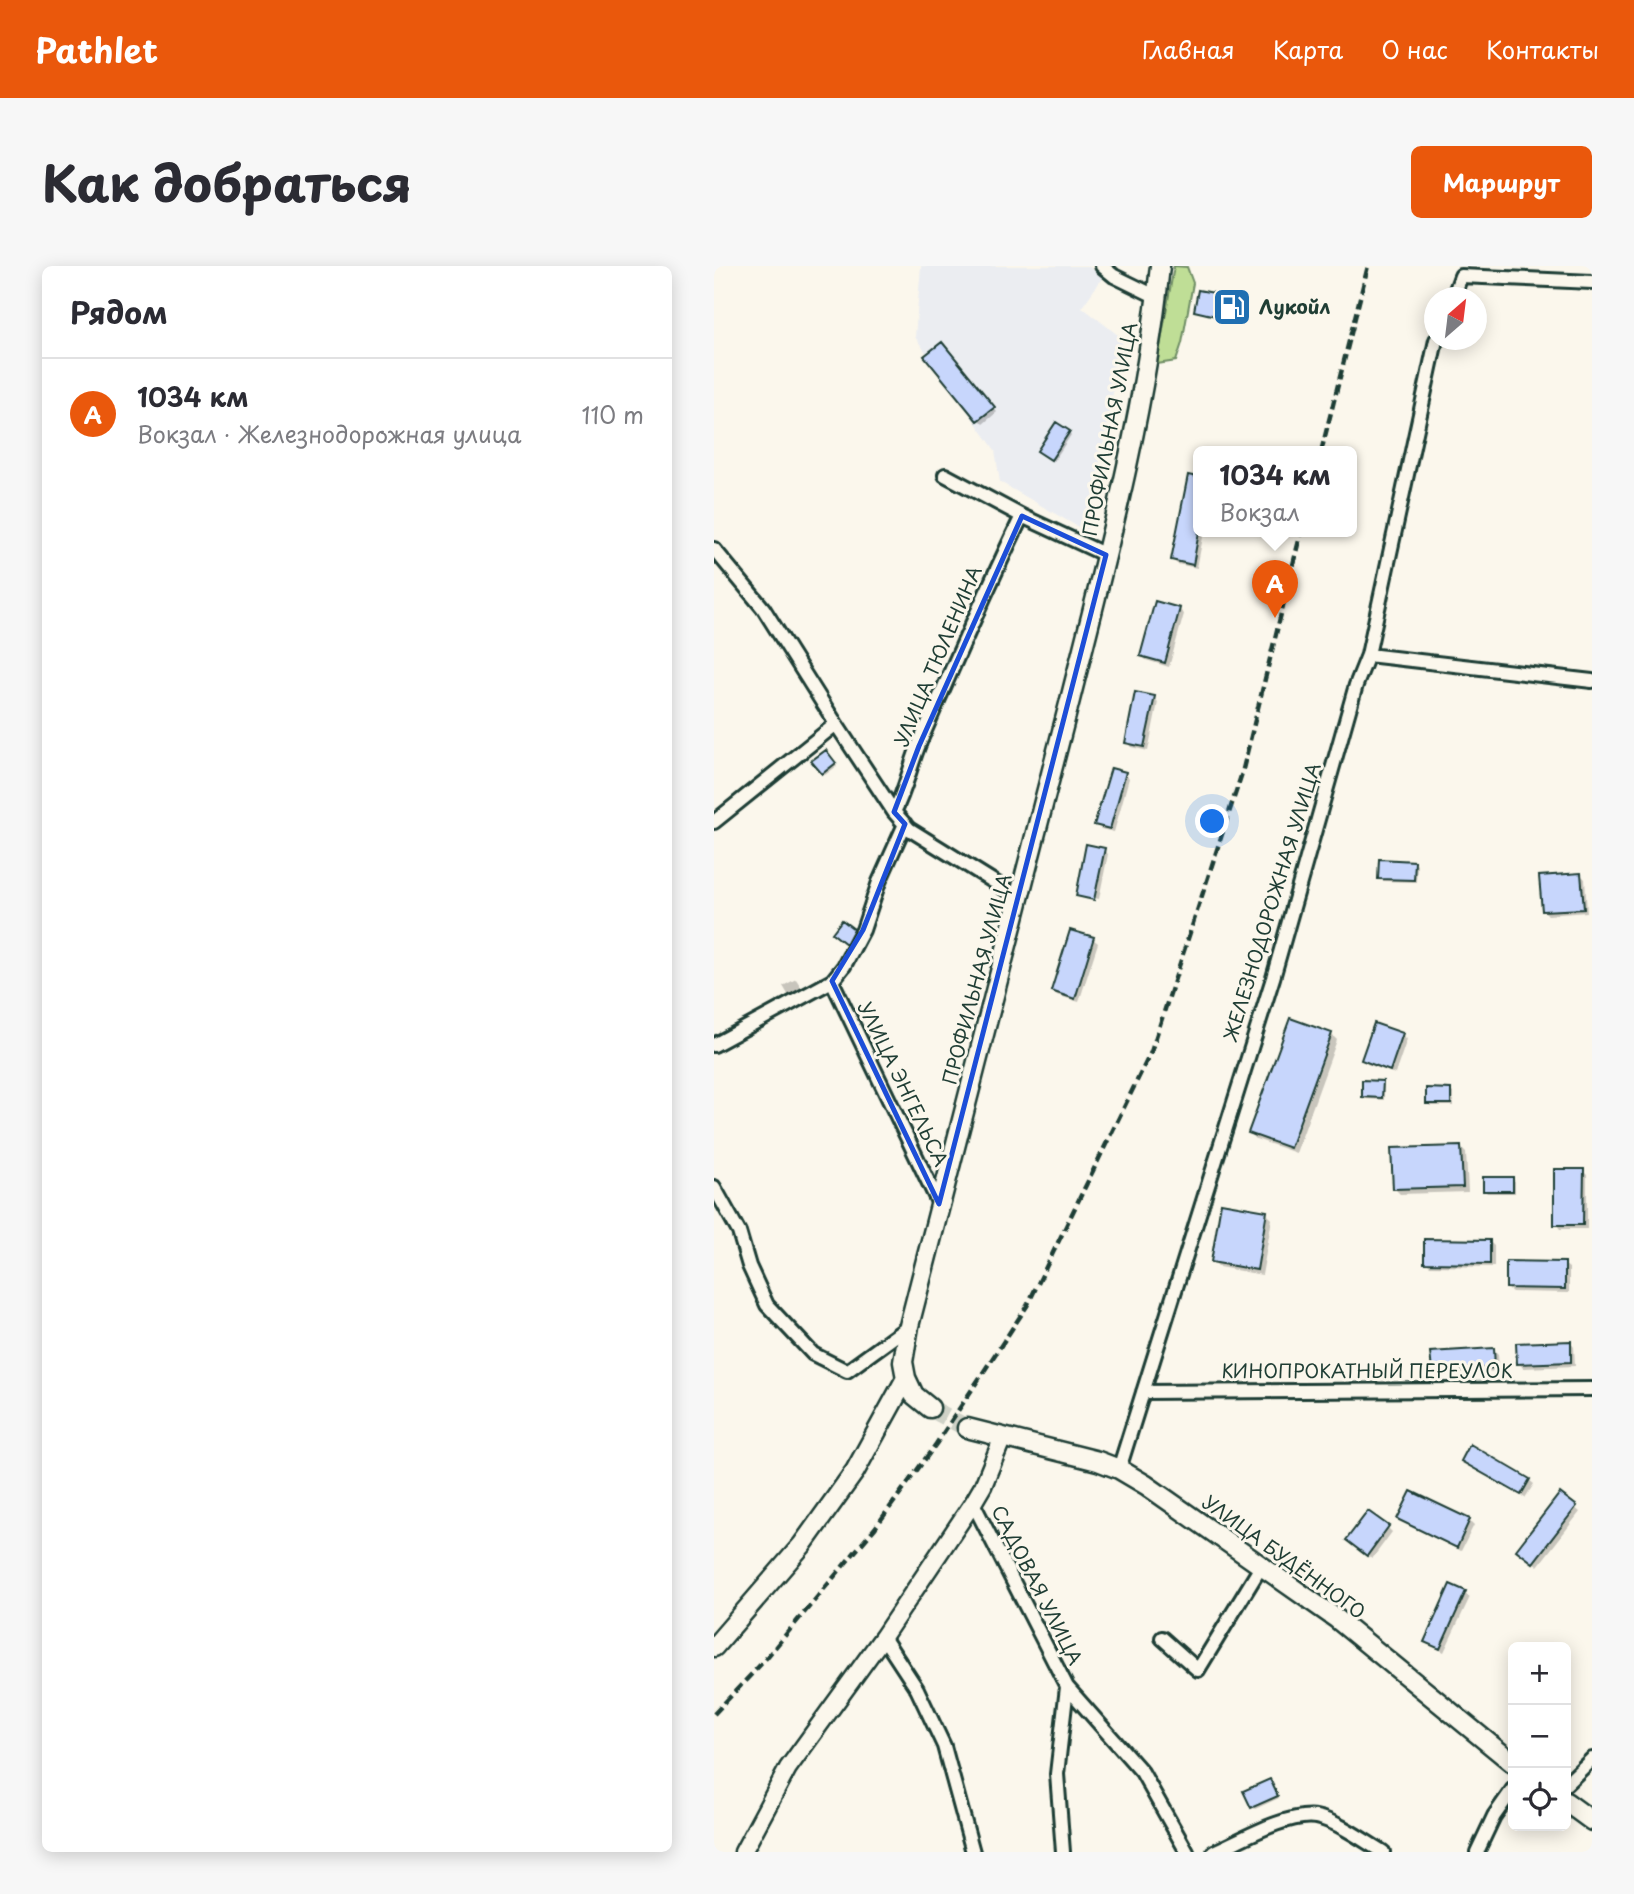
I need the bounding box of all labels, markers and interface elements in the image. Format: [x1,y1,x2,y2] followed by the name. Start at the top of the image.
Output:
[35,24,158,74] text: Pathlet
[1142,31,1235,67] text: Главная
[1273,31,1343,67] text: Карта
[1381,31,1448,67] text: О нас
[1486,31,1599,67] text: Контакты
[42,145,412,219] text: Как добраться
[1411,146,1592,218] button: Маршрут
[1211,286,1253,328] fuel station icon: Лукойл
[1424,287,1487,350] north arrow
[70,289,168,334] text: Рядом
[1259,292,1331,320] place label: Лукойл
[1075,319,1143,538] street label: ПРОФИЛЬНАЯ УЛИЦА
[137,377,248,416] text: 1034 км
[84,397,102,432] text: A
[582,397,644,432] text: 110 m
[137,416,521,451] text: Вокзал · Железнодорожная улица
[1193,446,1357,537] popup
[1219,455,1331,494] text: 1034 км
[1219,494,1300,529] text: Вокзал
[1252,560,1298,618] pin: A
[886,561,988,750] street label: УЛИЦА ТЮЛЕНИНА
[1215,759,1327,1044] street label: ЖЕЛЕЗНОДОРОЖНАЯ УЛИЦА
[1195,804,1229,838] your location
[934,870,1018,1087] street label: ПРОФИЛЬНАЯ УЛИЦА
[852,996,956,1171] street label: УЛИЦА ЭНГЕЛЬСА
[1221,1356,1513,1384] street label: КИНОПРОКАТНЫЙ ПЕРЕУЛОК
[1197,1487,1372,1625] street label: УЛИЦА БУДЁННОГО
[985,1500,1090,1669] street label: САДОВАЯ УЛИЦА
[1508,1642,1571,1831] map controls
[1508,1642,1571,1705] button: +
[1508,1705,1571,1768] button: −
[1508,1768,1571,1831] button: locate

